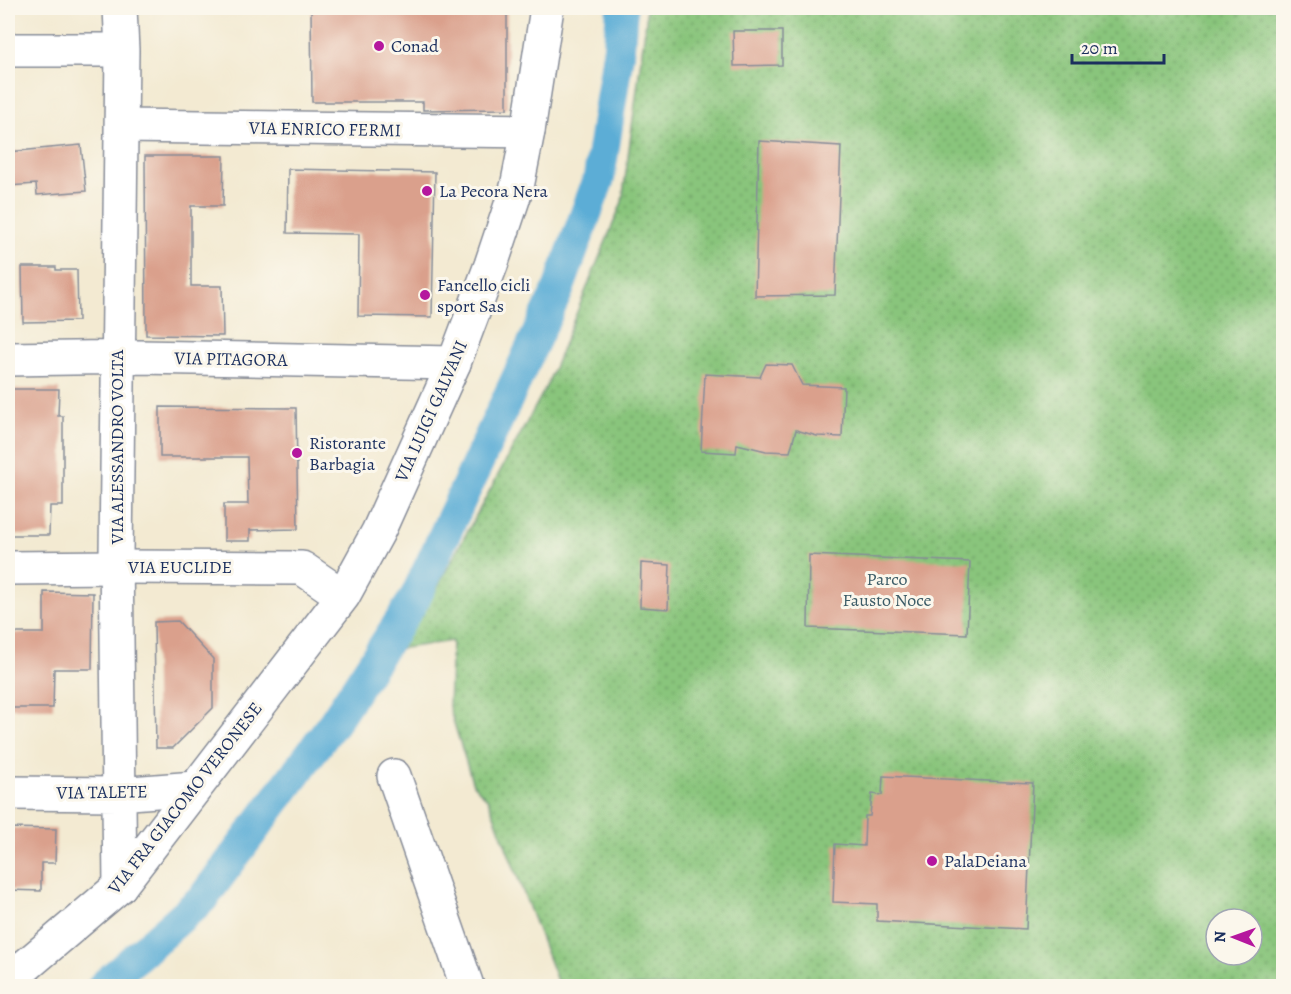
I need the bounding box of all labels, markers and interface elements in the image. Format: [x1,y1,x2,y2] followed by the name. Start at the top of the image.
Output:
[1072,27,1164,65] scale bar
[391,34,439,58] place label: Conad
[1081,36,1118,60] text: 20 m
[372,39,386,53] marker: Conad
[248,116,401,142] street label: VIA ENRICO FERMI
[439,179,549,203] place label: La Pecora Nera
[420,184,434,198] marker: La Pecora Nera
[437,273,530,318] place label: Fancello cicli sport Sas
[418,288,432,302] marker: Fancello cicli sport Sas
[389,336,473,486] street label: VIA LUIGI GALVANI
[173,346,288,372] street label: VIA PITAGORA
[105,349,129,545] street label: VIA ALESSANDRO VOLTA
[309,431,386,476] place label: Ristorante Barbagia
[290,446,304,460] marker: Ristorante Barbagia
[127,555,232,579] street label: VIA EUCLIDE
[842,567,932,612] park label: Parco Fausto Noce
[102,697,268,900] street label: VIA FRA GIACOMO VERONESE
[55,779,148,805] street label: VIA TALETE
[944,849,1027,873] place label: PalaDeiana
[925,854,939,868] marker: PalaDeiana
[1204,907,1264,967] north arrow
[1209,930,1231,943] text: N

